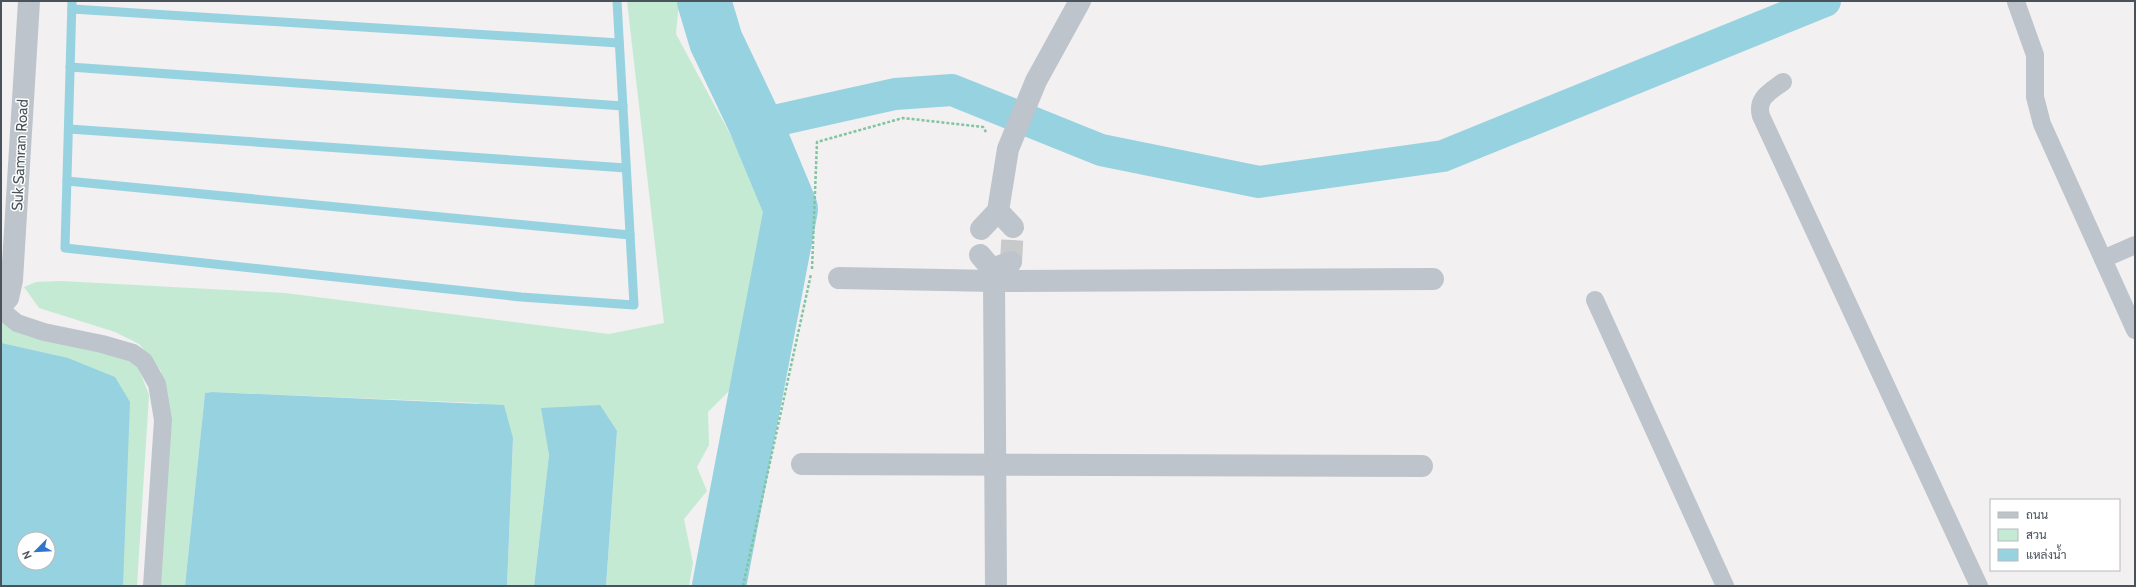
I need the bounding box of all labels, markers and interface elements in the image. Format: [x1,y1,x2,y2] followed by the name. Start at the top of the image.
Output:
[8,99,32,211] street label: Suk Samran Road
[1990,499,2120,571] legend
[2026,507,2049,522] text: ถนน
[2026,527,2047,542] text: สวน
[16,531,56,571] north arrow
[2026,544,2066,562] text: แหล่งน้ำ
[19,549,35,561] text: N

